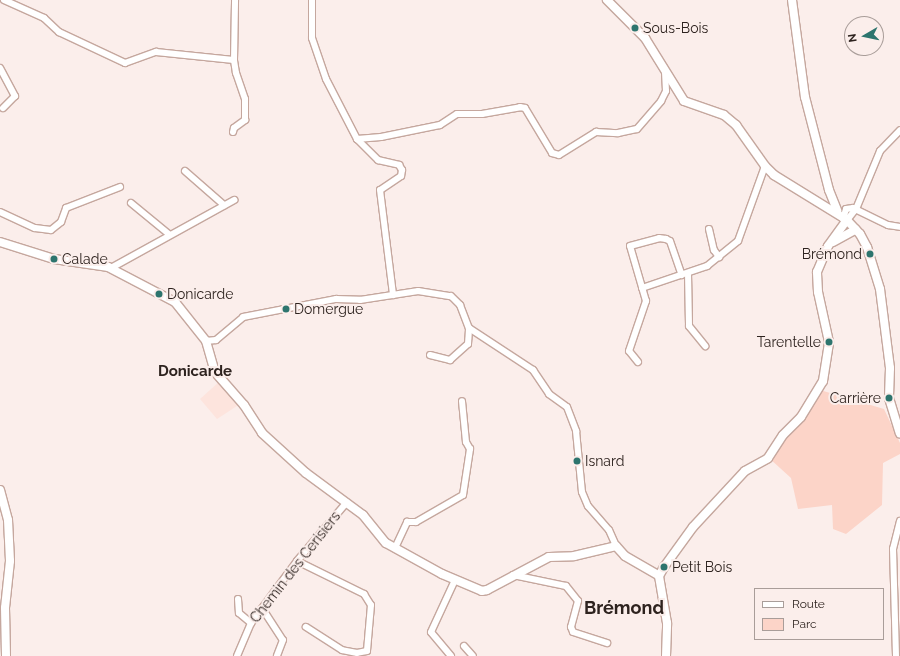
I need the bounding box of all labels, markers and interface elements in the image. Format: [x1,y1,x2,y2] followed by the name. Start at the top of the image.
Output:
[844,16,884,56] north arrow
[643,20,708,36] place label: Sous-Bois
[630,23,640,33] marker: Sous-Bois
[846,33,860,43] text: N
[802,246,862,262] place label: Brémond
[865,249,875,259] marker: Brémond
[62,251,108,267] place label: Calade
[49,254,59,264] marker: Calade
[167,286,234,302] place label: Donicarde
[154,289,164,299] marker: Donicarde
[294,301,363,317] place label: Domergue
[281,304,291,314] marker: Domergue
[757,334,821,350] place label: Tarentelle
[824,337,834,347] marker: Tarentelle
[158,363,232,381] district label: Donicarde
[830,390,881,406] place label: Carrière
[884,393,894,403] marker: Carrière
[585,453,624,469] place label: Isnard
[572,456,582,466] marker: Isnard
[246,508,344,626] street label: Chemin des Cerisiers
[672,559,732,575] place label: Petit Bois
[659,562,669,572] marker: Petit Bois
[754,588,884,640] legend
[584,597,664,619] district label: Brémond
[792,597,825,611] text: Route
[792,617,817,631] text: Parc

